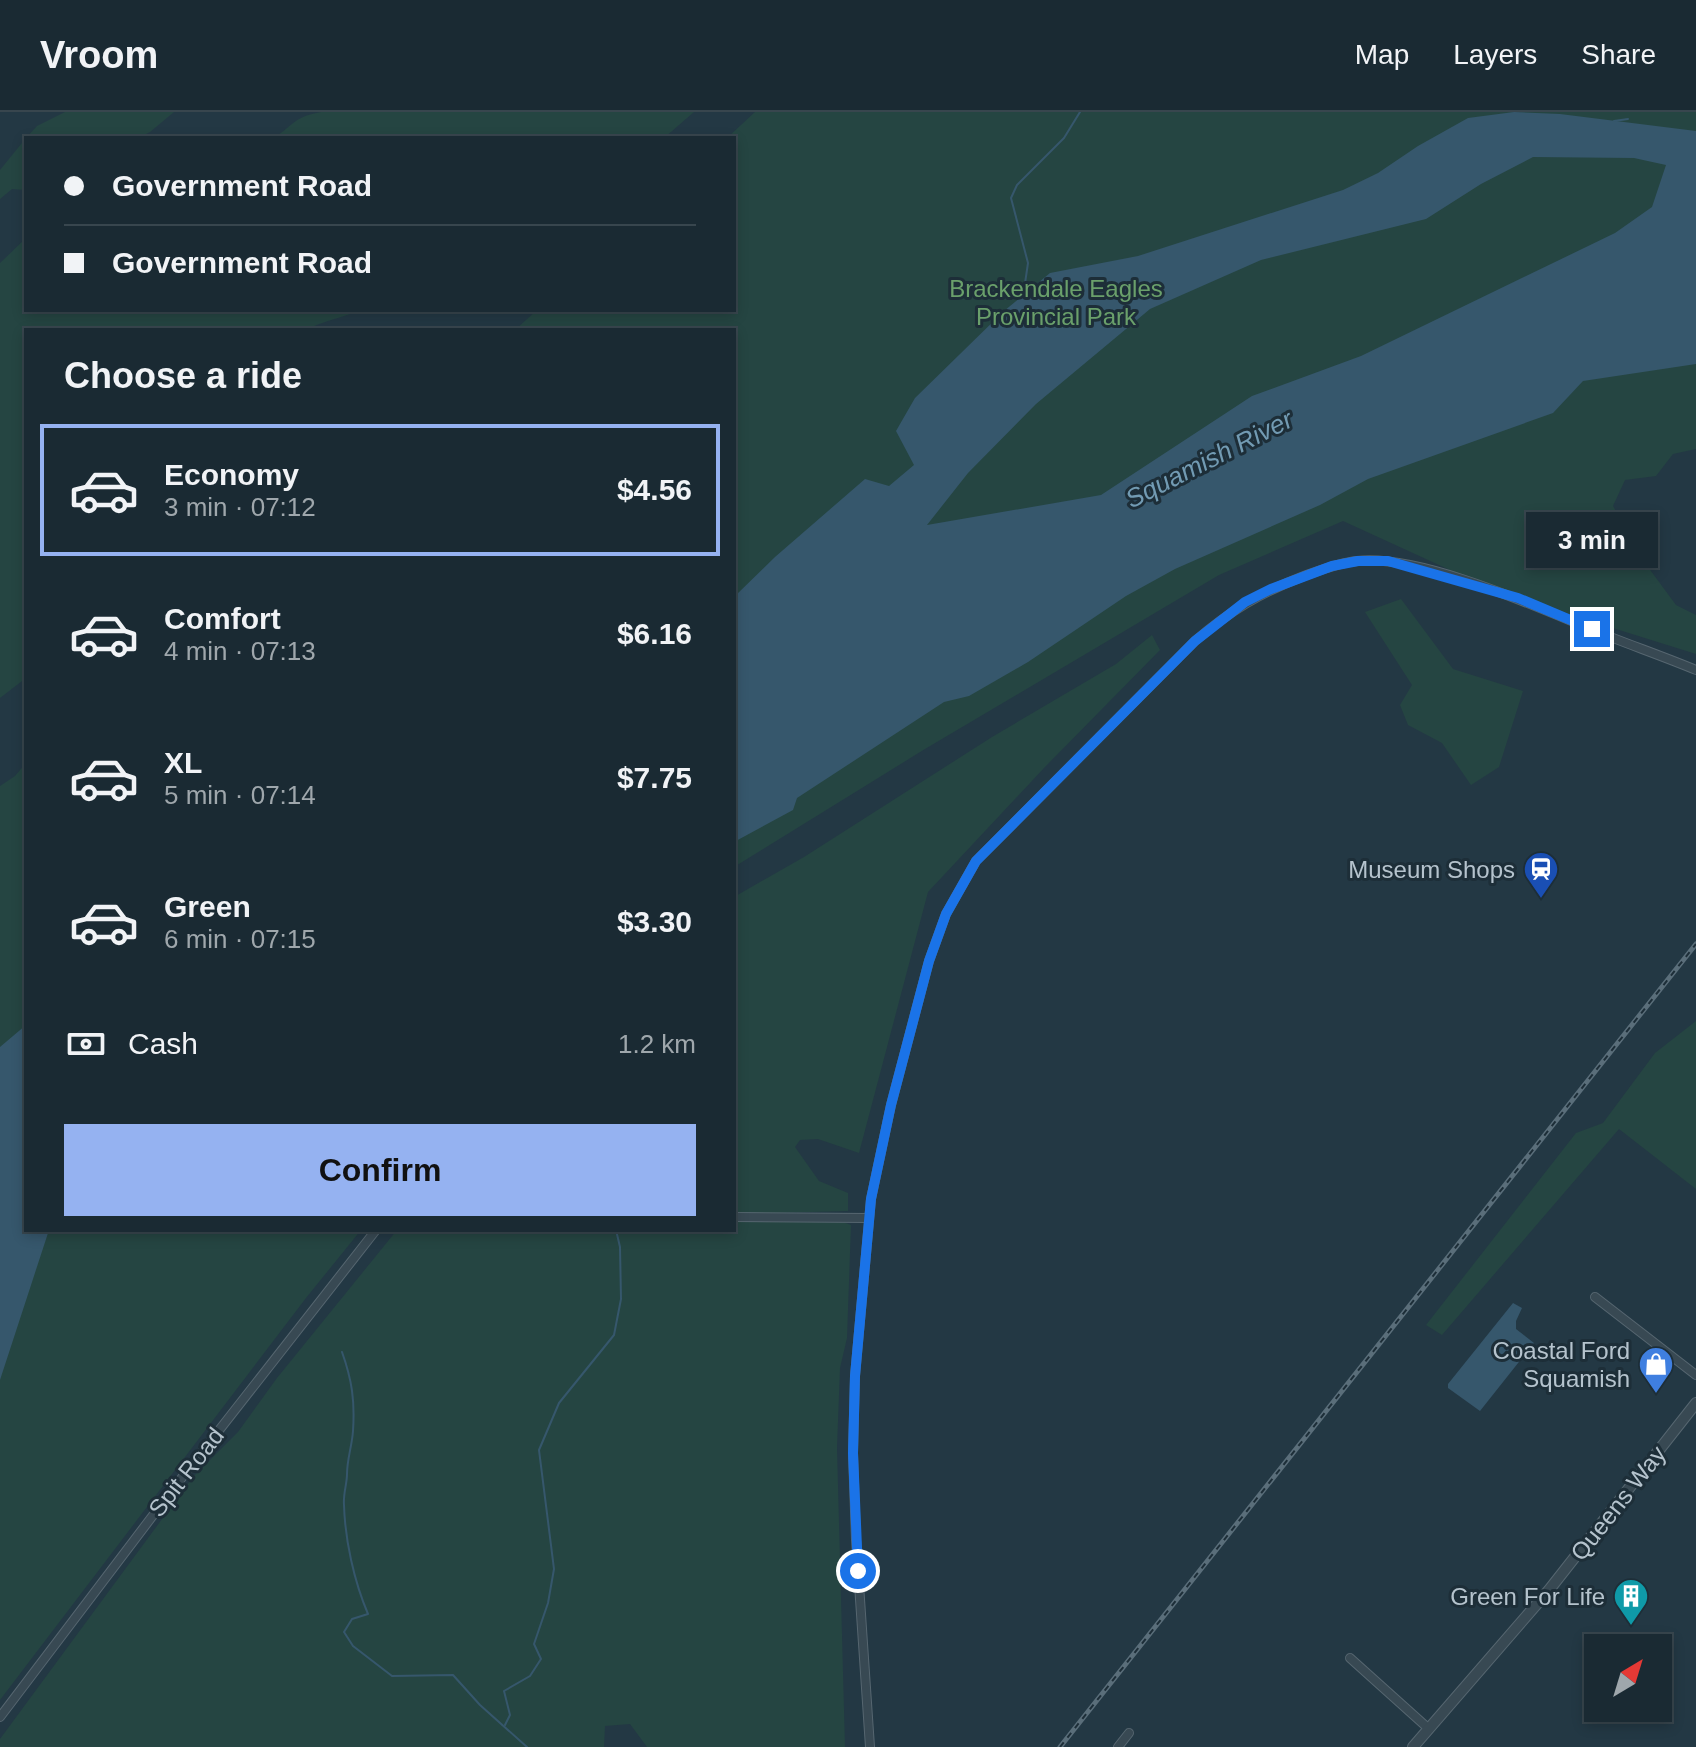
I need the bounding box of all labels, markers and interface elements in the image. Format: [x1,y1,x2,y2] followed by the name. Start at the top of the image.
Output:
[40,34,158,76] text: Vroom
[1355,39,1409,70] text: Map
[1453,39,1537,70] text: Layers
[1581,39,1656,70] text: Share
[112,169,372,202] text: Government Road
[112,246,372,279] text: Government Road
[949,275,1163,330] park label: Brackendale Eagles Provincial Park
[64,355,302,396] text: Choose a ride
[1120,403,1299,514] water label: Squamish River
[68,454,140,526] icon: car
[164,458,299,491] text: Economy
[617,473,692,506] text: $4.56
[164,492,316,522] text: 3 min · 07:12
[1526,513,1658,569] callout: 3 min
[1558,525,1626,555] text: 3 min
[68,598,140,670] icon: car
[164,602,281,635] text: Comfort
[1574,611,1610,647] route end
[617,617,692,650] text: $6.16
[164,636,316,666] text: 4 min · 07:13
[68,742,140,814] icon: car
[164,746,202,779] text: XL
[617,761,692,794] text: $7.75
[164,780,316,810] text: 5 min · 07:14
[1522,850,1560,900] station icon: Museum Shops
[1348,856,1515,883] place label: Museum Shops
[68,886,140,958] icon: car
[164,890,251,923] text: Green
[617,905,692,938] text: $3.30
[164,924,316,954] text: 6 min · 07:15
[64,1022,108,1066] icon: cash
[128,1027,198,1060] text: Cash
[618,1029,696,1059] text: 1.2 km
[64,1124,696,1216] button: Confirm
[1493,1337,1630,1392] place label: Coastal Ford Squamish
[1637,1345,1675,1395] shop icon: Coastal Ford Squamish
[143,1422,229,1522] street label: Spit Road
[1565,1440,1671,1566] street label: Queens Way
[840,1553,876,1589] route start
[1612,1577,1650,1627] building icon: Green For Life
[1450,1583,1605,1610] place label: Green For Life
[1584,1634,1672,1722] north arrow
[1584,1634,1672,1722] map controls

